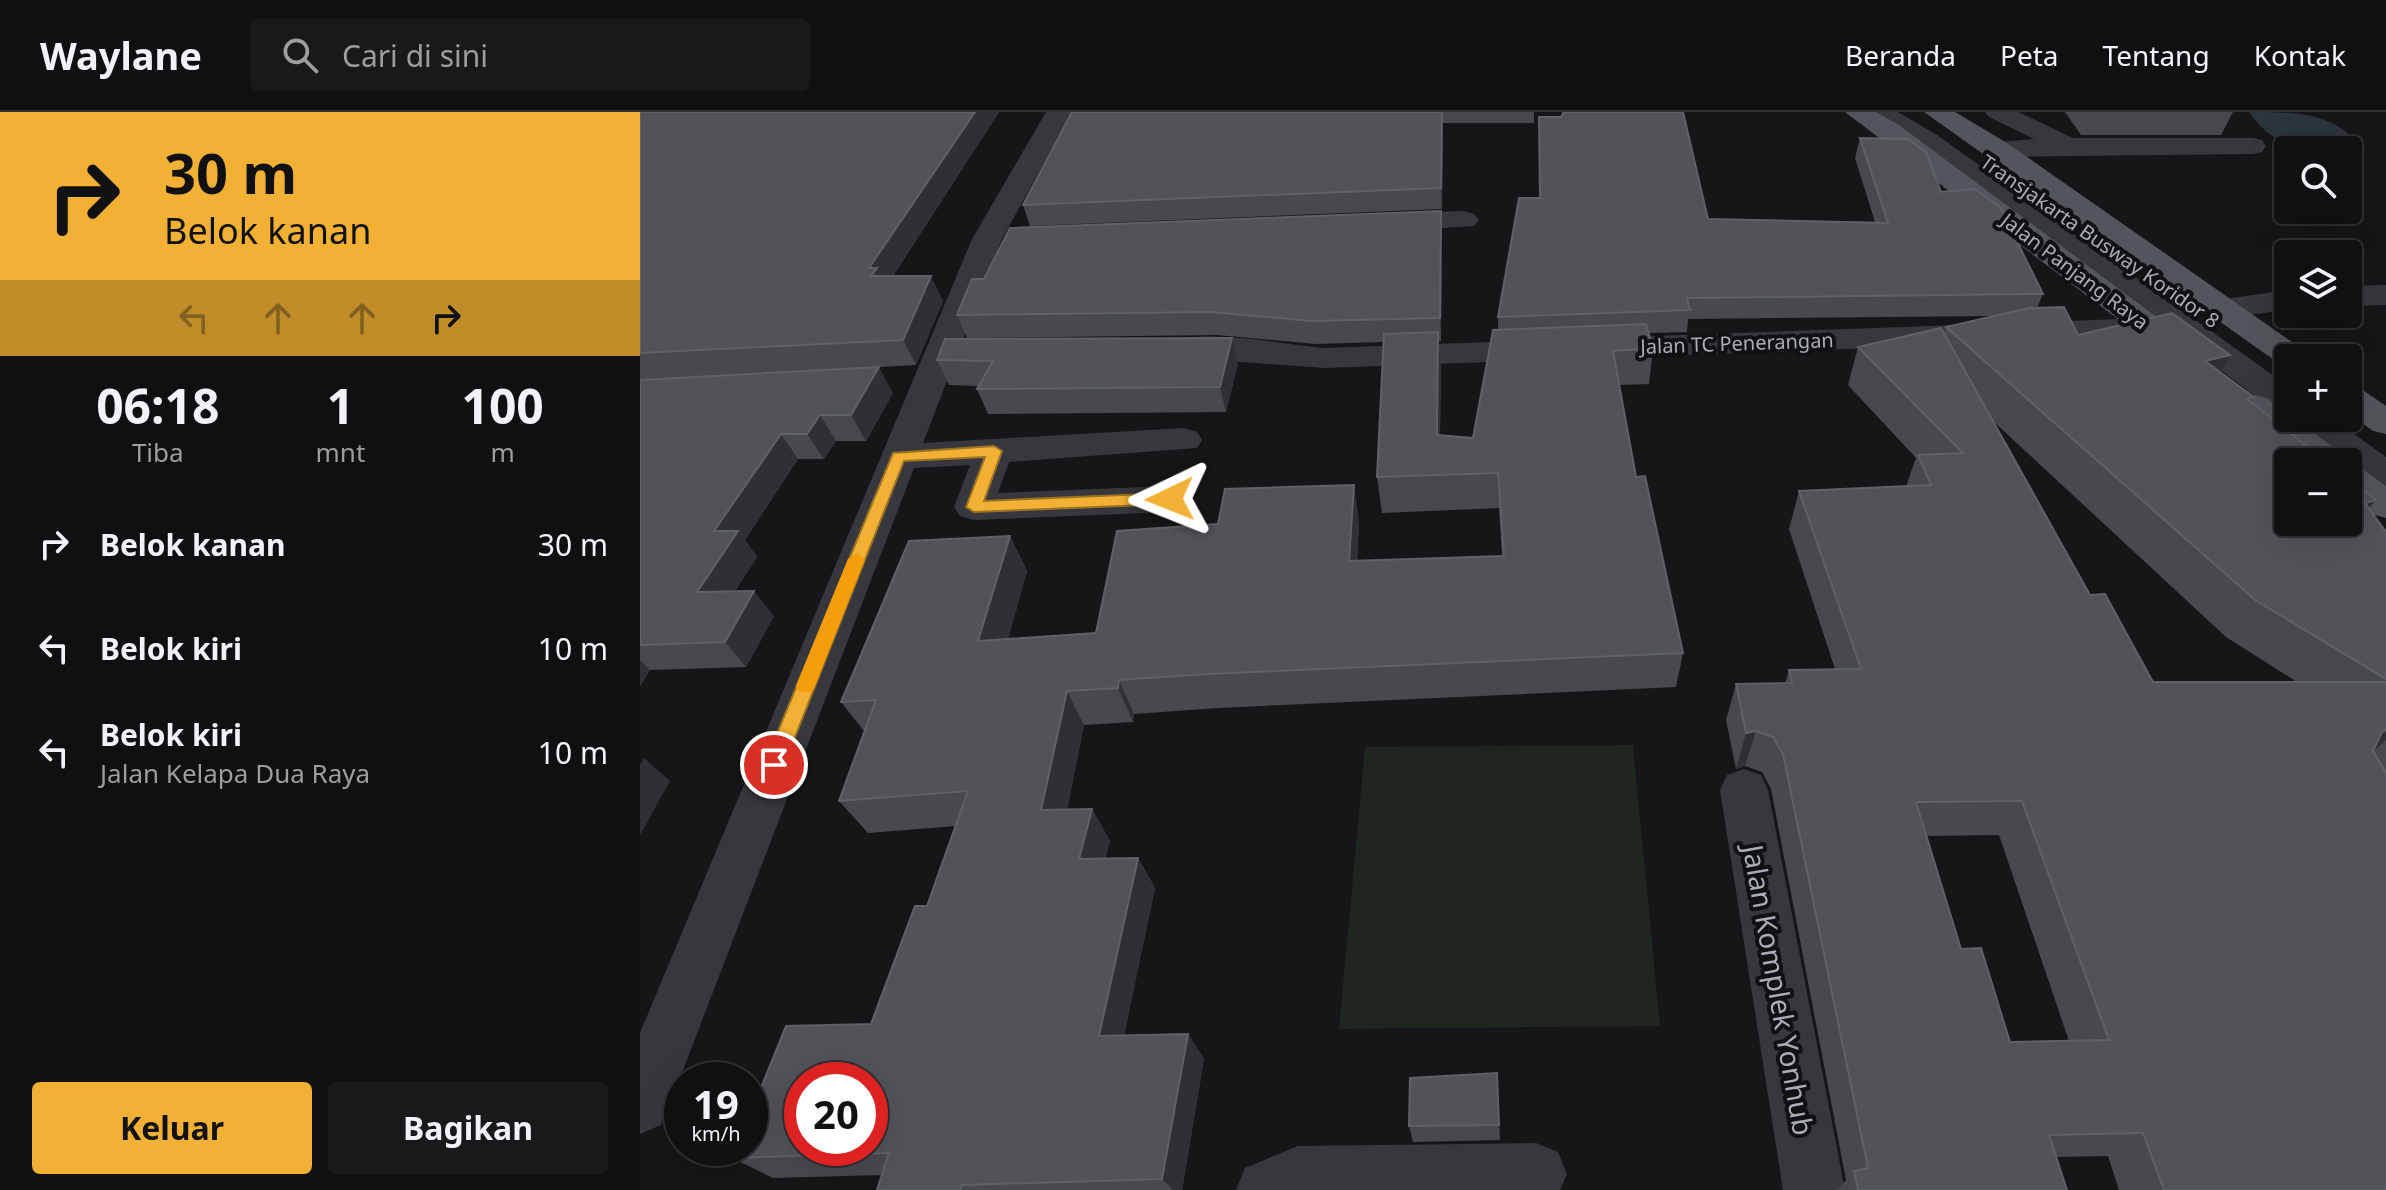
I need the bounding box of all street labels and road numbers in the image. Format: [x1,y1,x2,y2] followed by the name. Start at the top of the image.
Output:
[1975,148,2225,334] street label: Transjakarta Busway Koridor 8
[1994,206,2154,335] street label: Jalan Panjang Raya
[1638,326,1834,360] street label: Jalan TC Penerangan
[1734,839,1823,1138] street label: Jalan Komplek Yonhub

